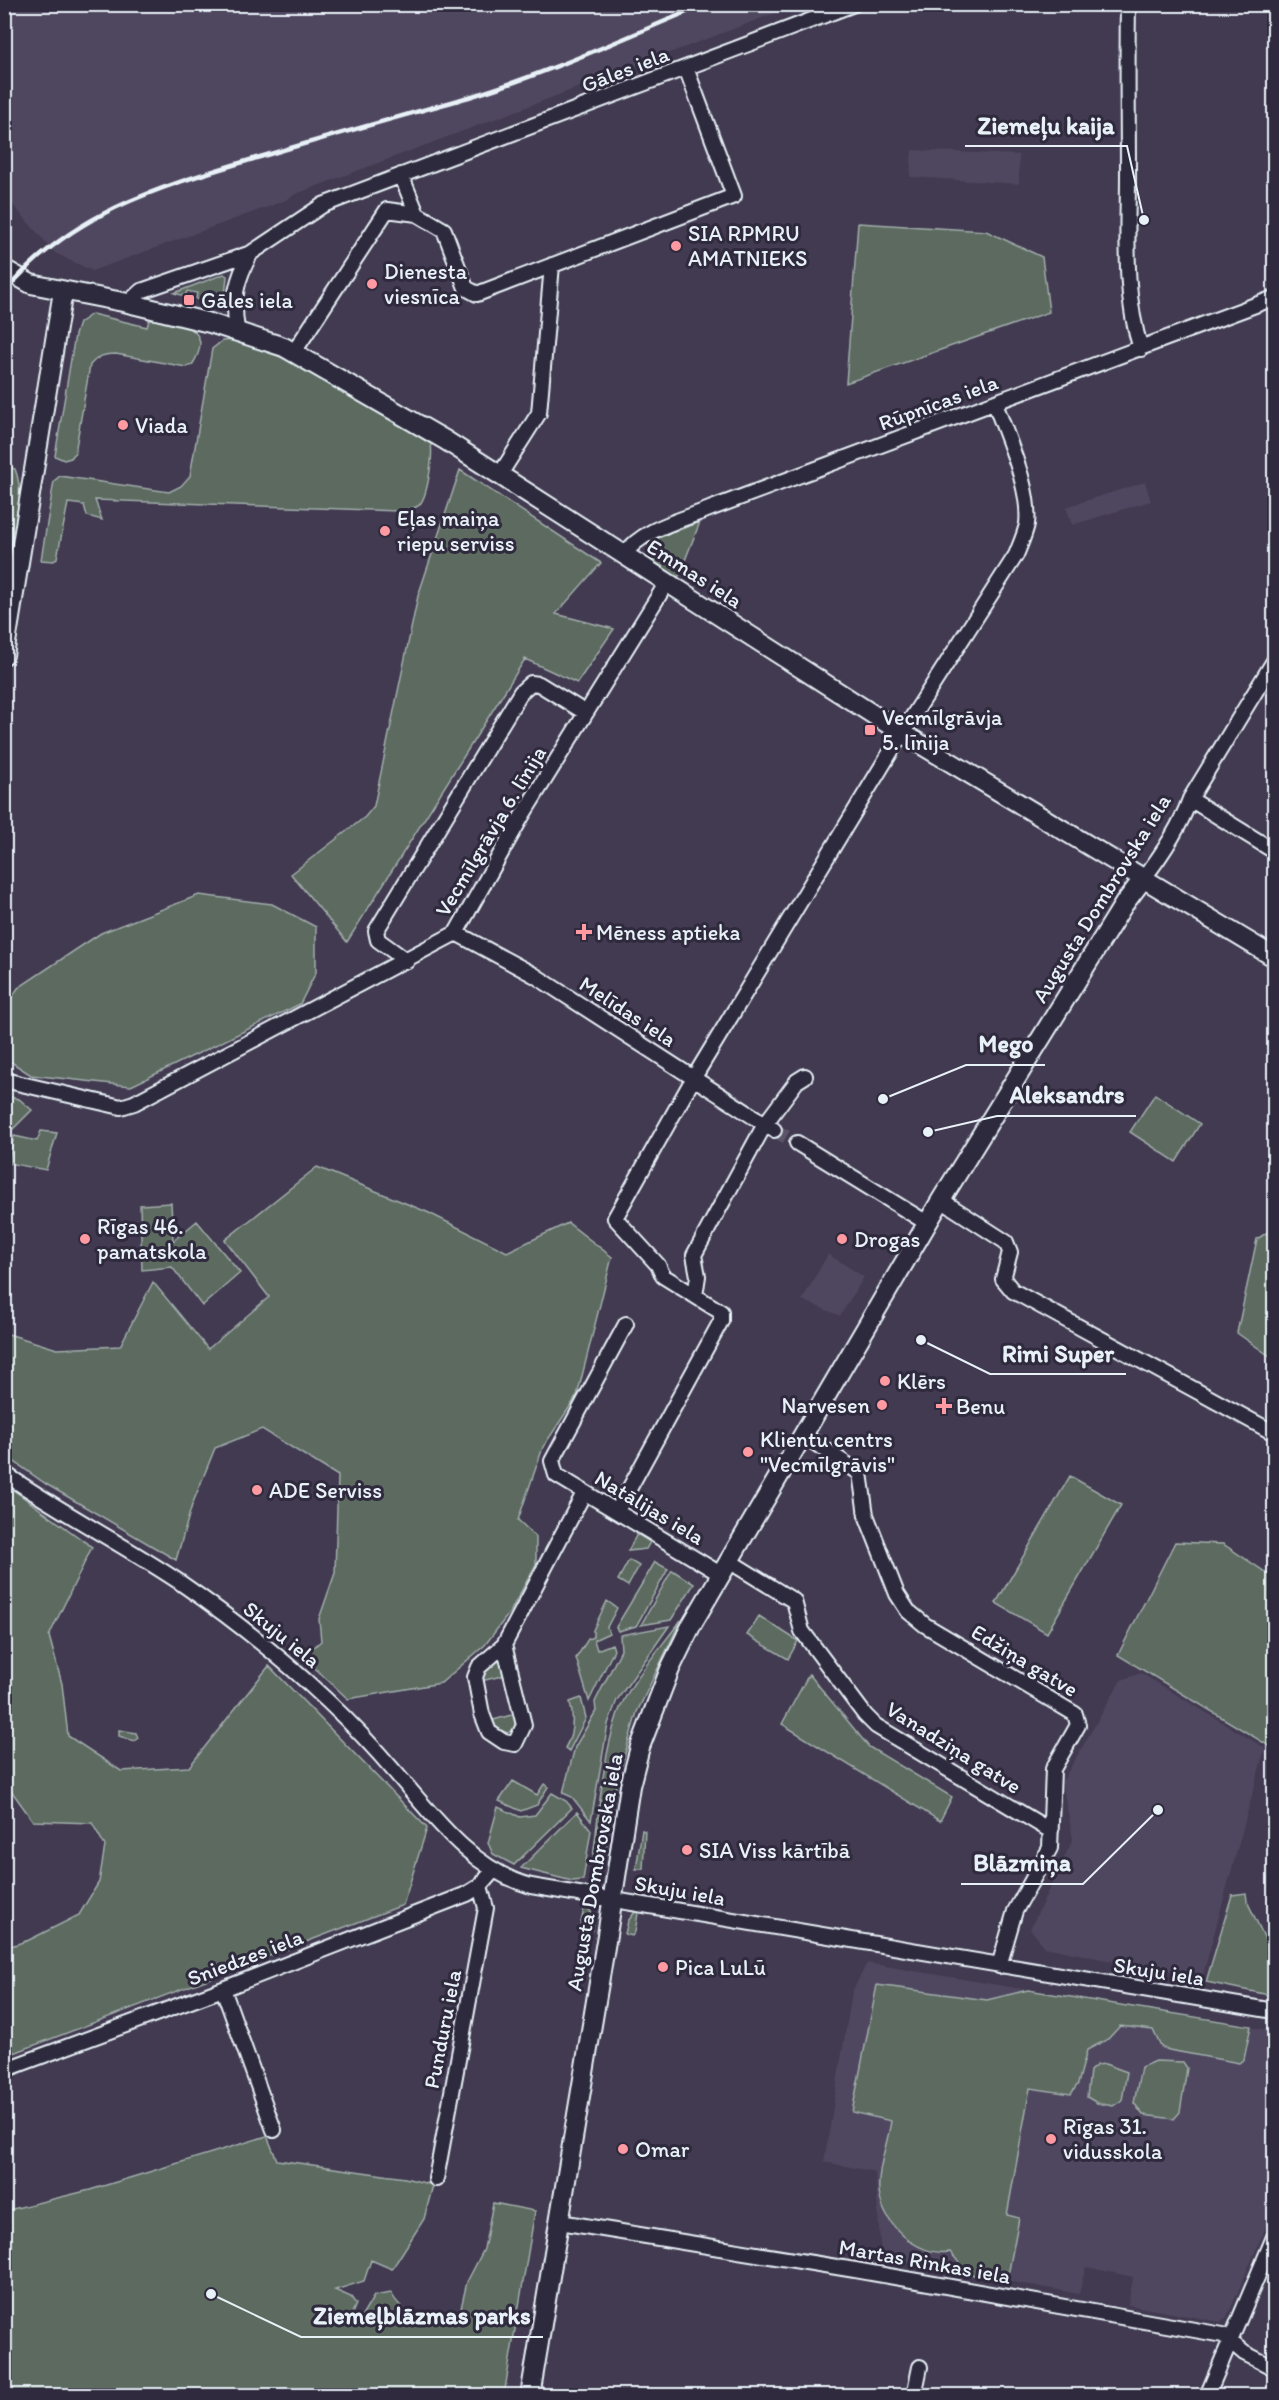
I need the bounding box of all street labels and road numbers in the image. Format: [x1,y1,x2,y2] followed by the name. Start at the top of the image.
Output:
[577,40,673,99] street label: Gāles iela
[875,368,1002,437] street label: Rūpnīcas iela
[642,533,748,615] street label: Emmas iela
[429,741,552,921] street label: Vecmīlgrāvja 6. līnija
[1026,788,1177,1008] street label: Augusta Dombrovska iela
[574,970,681,1053] street label: Melīdas iela
[590,1464,710,1551] street label: Natālijas iela
[238,1595,326,1674] street label: Skuju iela
[966,1618,1083,1703] street label: Edžiņa gatve
[881,1695,1026,1800] street label: Vanadziņa gatve
[560,1751,629,1993] street label: Augusta Dombrovska iela
[633,1869,727,1912] street label: Skuju iela
[183,1923,307,1992] street label: Sniedzes iela
[1112,1951,1206,1992] street label: Skuju iela
[418,1967,467,2091] street label: Punduru iela
[837,2233,1014,2290] street label: Martas Rinkas iela

